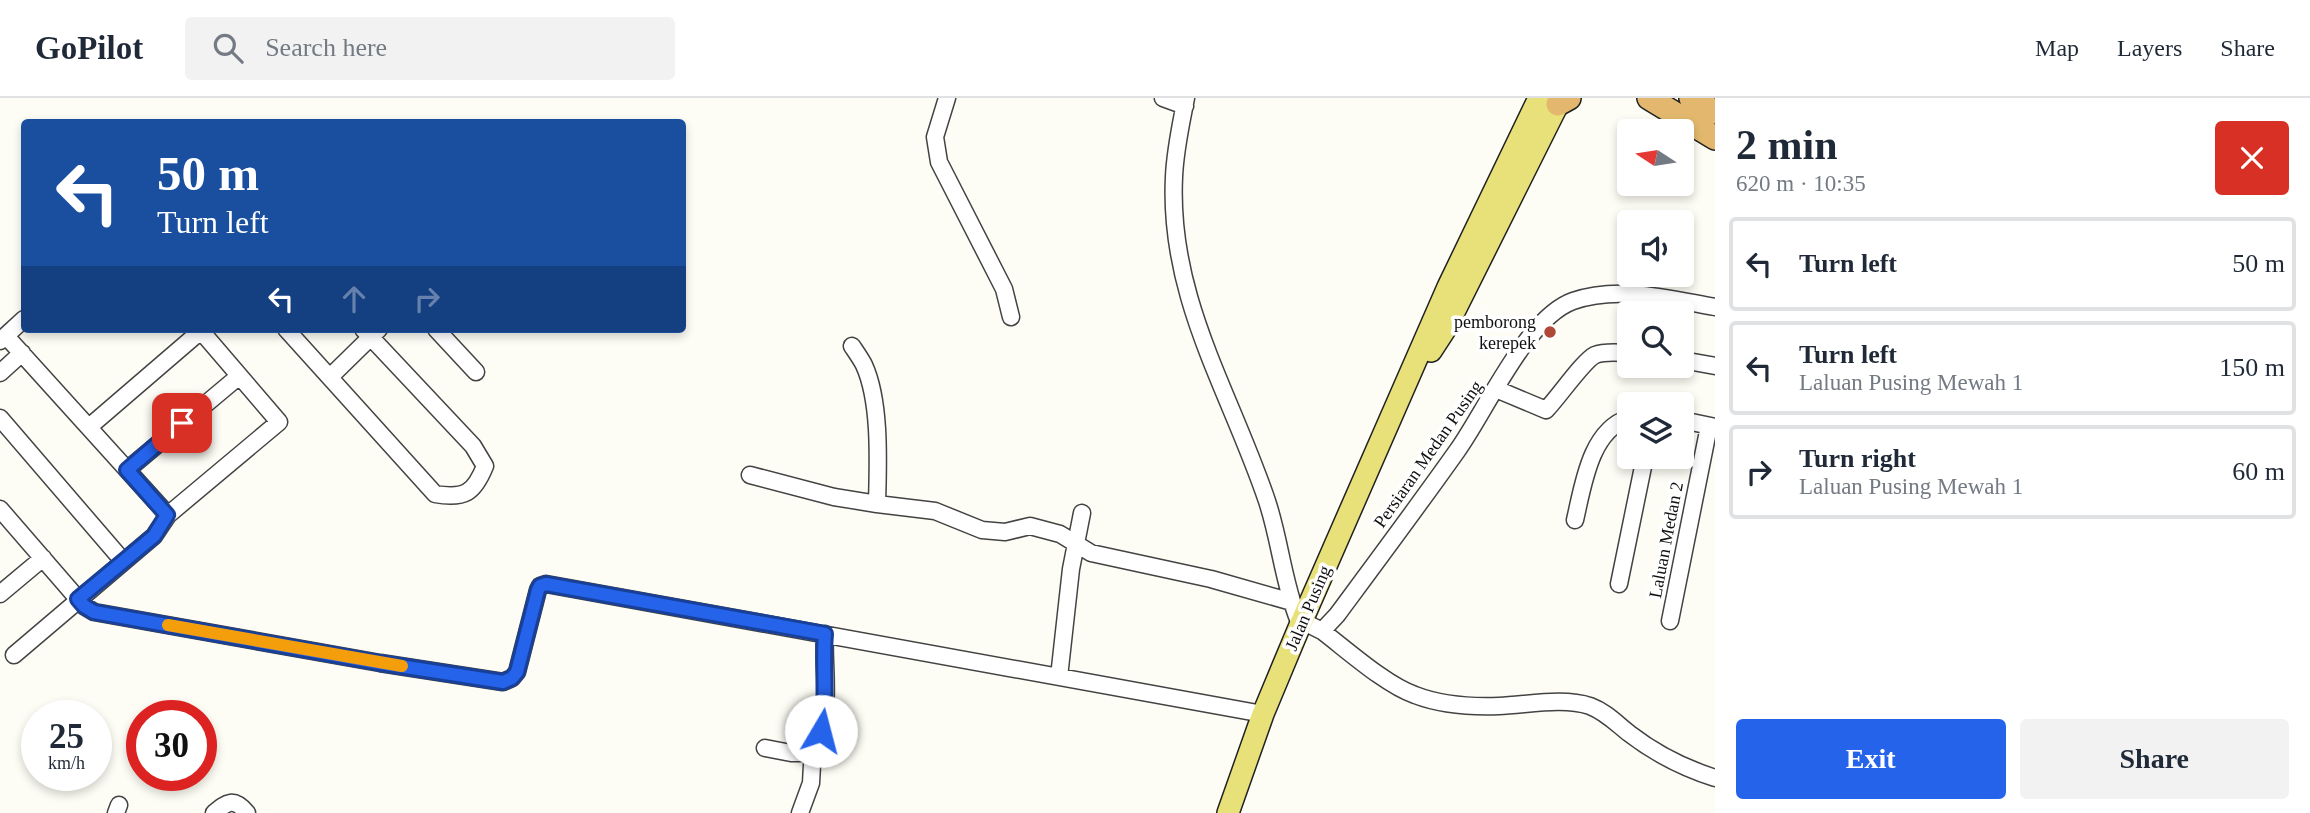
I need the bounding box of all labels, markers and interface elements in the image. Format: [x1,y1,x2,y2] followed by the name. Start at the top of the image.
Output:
[185,17,675,80] search box
[209,29,247,67] icon: search
[35,30,143,66] text: GoPilot
[265,33,387,62] text: Search here
[2035,35,2079,61] text: Map
[2117,35,2182,61] text: Layers
[2220,35,2275,61] text: Share
[1617,119,1694,196] north arrow
[1617,119,1694,469] map controls
[2215,121,2289,195] button: close
[1736,122,1838,168] text: 2 min
[157,146,259,201] text: 50 m
[42,147,133,238] icon: left
[1736,171,1866,196] text: 620 m · 10:35
[157,204,269,240] text: Turn left
[1617,210,1694,287] button: sound
[1740,245,1778,283] icon: left
[1799,249,1897,278] text: Turn left
[2232,249,2285,278] text: 50 m
[262,280,300,318] icon: left
[335,280,373,318] icon: ahead
[408,280,446,318] icon: right
[1617,301,1694,378] button: search
[1454,312,1536,353] place label: pemborong kerepek
[1542,324,1558,340] marker: pemborong kerepek
[1799,340,1897,369] text: Turn left
[1740,349,1778,387] icon: left
[2219,353,2285,382] text: 150 m
[1799,370,2023,395] text: Laluan Pusing Mewah 1
[1370,377,1486,531] street label: Persiaran Medan Pusing
[1617,392,1694,469] button: layers
[152,393,212,453] pin
[163,404,201,442] icon: arrive
[1799,444,1916,473] text: Turn right
[1740,453,1778,491] icon: right
[2232,457,2285,486] text: 60 m
[1799,474,2023,499] text: Laluan Pusing Mewah 1
[1645,480,1687,600] street label: Laluan Medan 2
[1281,562,1335,654] street label: Jalan Pusing
[784,694,858,768] position arrow
[126,700,217,791] speed limit sign: 30
[49,717,84,756] text: 25
[1736,719,2006,799] button: Exit
[2020,719,2289,799] button: Share
[48,753,85,773] text: km/h

